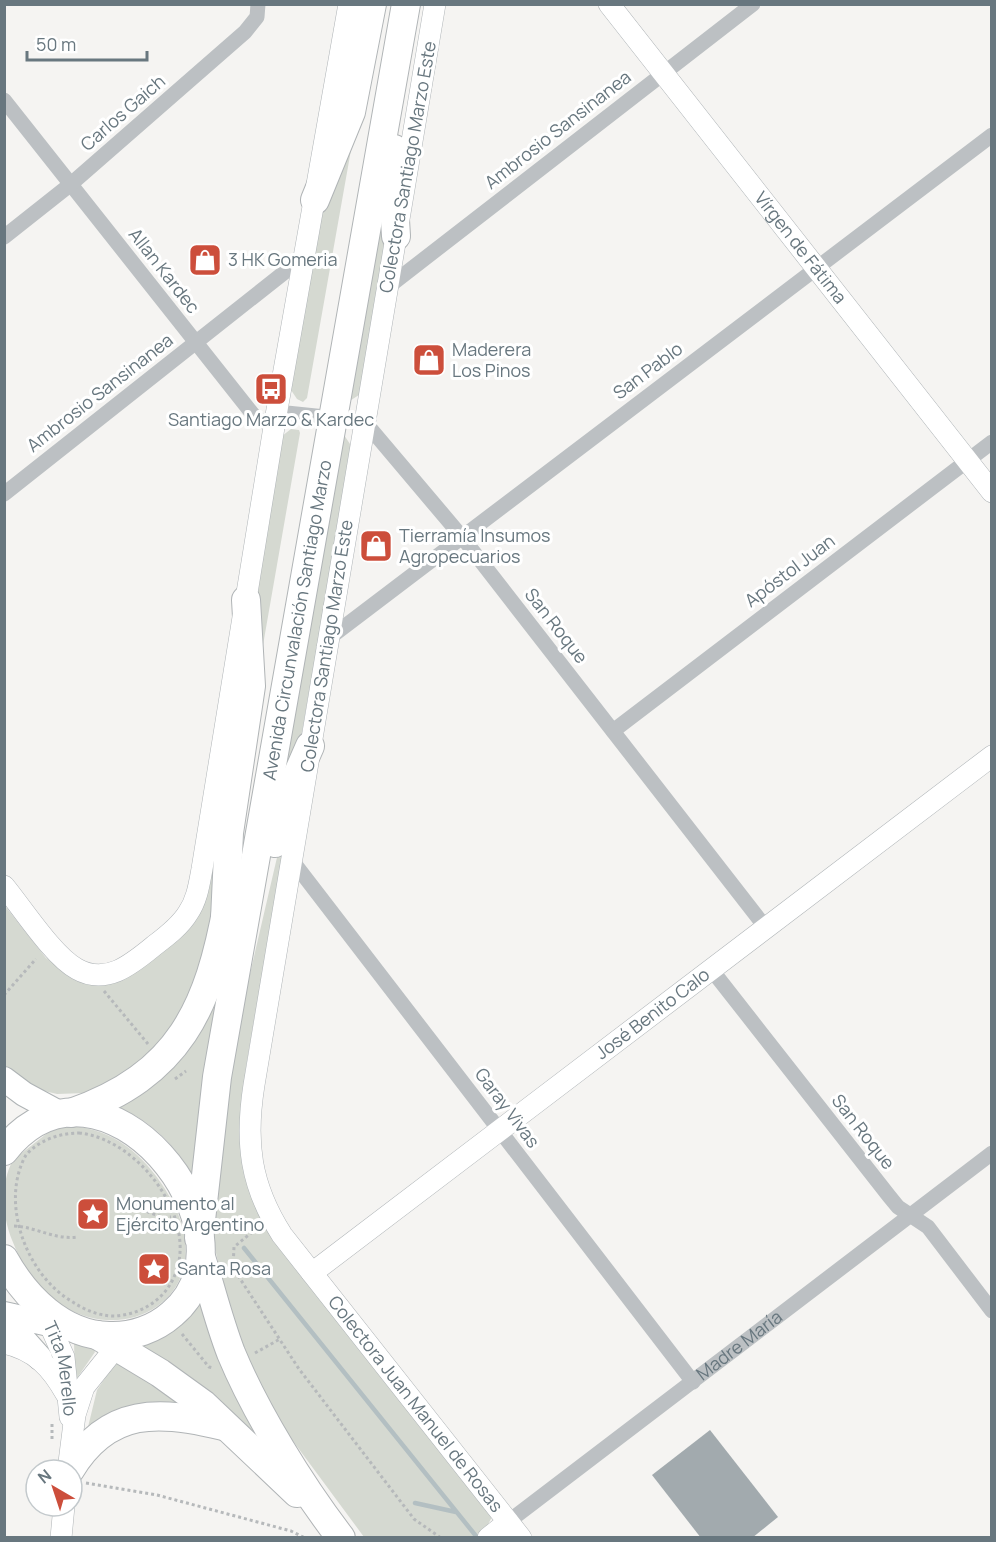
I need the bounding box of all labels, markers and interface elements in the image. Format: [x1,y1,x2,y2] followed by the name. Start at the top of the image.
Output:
[27,24,147,62] scale bar
[36,32,76,56] text: 50 m
[373,39,441,295] street label: Colectora Santiago Marzo Este
[479,65,635,194] street label: Ambrosio Sansinanea
[75,69,170,156] street label: Carlos Gaich
[750,186,853,308] street label: Vírgen de Fátima
[124,223,206,318] street label: Allan Kardec
[187,242,223,278] shop icon: 3 HK Gomeria
[228,247,338,271] place label: 3 HK Gomeria
[21,328,177,457] street label: Ambrosio Sansinanea
[608,336,687,404] street label: San Pablo
[452,337,531,382] place label: Maderera Los Pinos
[411,342,447,378] shop icon: Maderera Los Pinos
[253,371,289,407] bus stop icon: Santiago Marzo & Kardec
[168,407,374,431] place label: Santiago Marzo & Kardec
[257,458,336,782] street label: Avenida Circunvalación Santiago Marzo
[294,518,358,774] street label: Colectora Santiago Marzo Este
[399,523,550,568] place label: Tierramía Insumos Agropecuarios
[358,528,394,564] shop icon: Tierramía Insumos Agropecuarios
[739,528,839,612] street label: Apóstol Juan
[520,583,594,668] street label: San Roque
[590,962,714,1064] street label: José Benito Calo
[470,1063,546,1152] street label: Garay Vivas
[827,1089,901,1174] street label: San Roque
[116,1191,264,1236] place label: Monumento al Ejército Argentino
[75,1196,111,1232] place icon: Monumento al Ejército Argentino
[136,1251,172,1287] place icon: Santa Rosa
[177,1256,271,1280] place label: Santa Rosa
[323,1290,509,1517] street label: Colectora Juan Manuel de Rosas
[691,1304,787,1385] street label: Madre María
[39,1317,83,1417] street label: Tita Merello
[24,1458,84,1518] north arrow
[33,1464,56,1489] text: N

